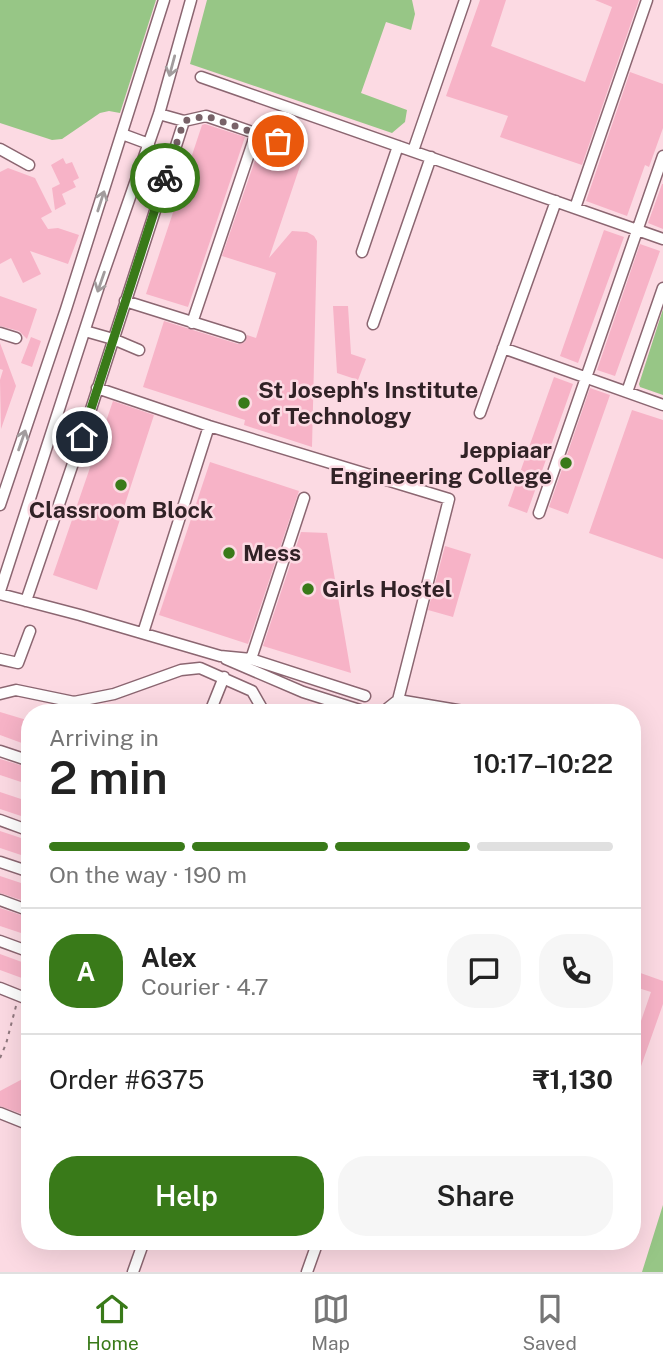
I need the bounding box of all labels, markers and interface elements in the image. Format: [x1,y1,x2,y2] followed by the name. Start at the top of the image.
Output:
[165,54,178,76] one-way arrow
[248,111,308,171] pin
[259,122,297,160] icon: bag
[130,143,200,213] courier
[146,159,184,197] icon: bike
[95,190,108,212] one-way arrow
[94,270,106,292] one-way arrow
[258,376,478,429] place label: St Joseph's Institute of Technology
[236,395,252,411] marker: St Joseph's Institute of Technology
[52,407,112,467] pin
[63,418,101,456] icon: home
[16,429,29,451] one-way arrow
[330,436,552,489] place label: Jeppiaar Engineering College
[558,455,574,471] marker: Jeppiaar Engineering College
[113,477,129,493] marker: Classroom Block
[29,496,213,523] place label: Classroom Block
[243,539,301,566] place label: Mess
[221,545,237,561] marker: Mess
[322,575,452,602] place label: Girls Hostel
[300,581,316,597] marker: Girls Hostel
[49,724,159,751] text: Arriving in
[473,748,613,779] text: 10:17–10:22
[49,750,168,804] text: 2 min
[49,861,247,888] text: On the way · 190 m
[447,934,521,1008] button: chat
[539,934,613,1008] button: phone
[141,942,197,973] text: Alex
[77,956,95,987] text: A
[141,973,269,1000] text: Courier · 4.7
[49,1064,204,1095] text: Order #6375
[533,1064,613,1095] text: ₹1,130
[49,1156,324,1236] button: Help
[338,1156,613,1236] button: Share
[86,1290,139,1354] tab: Home
[311,1290,350,1354] tab: Map
[522,1290,577,1354] tab: Saved

